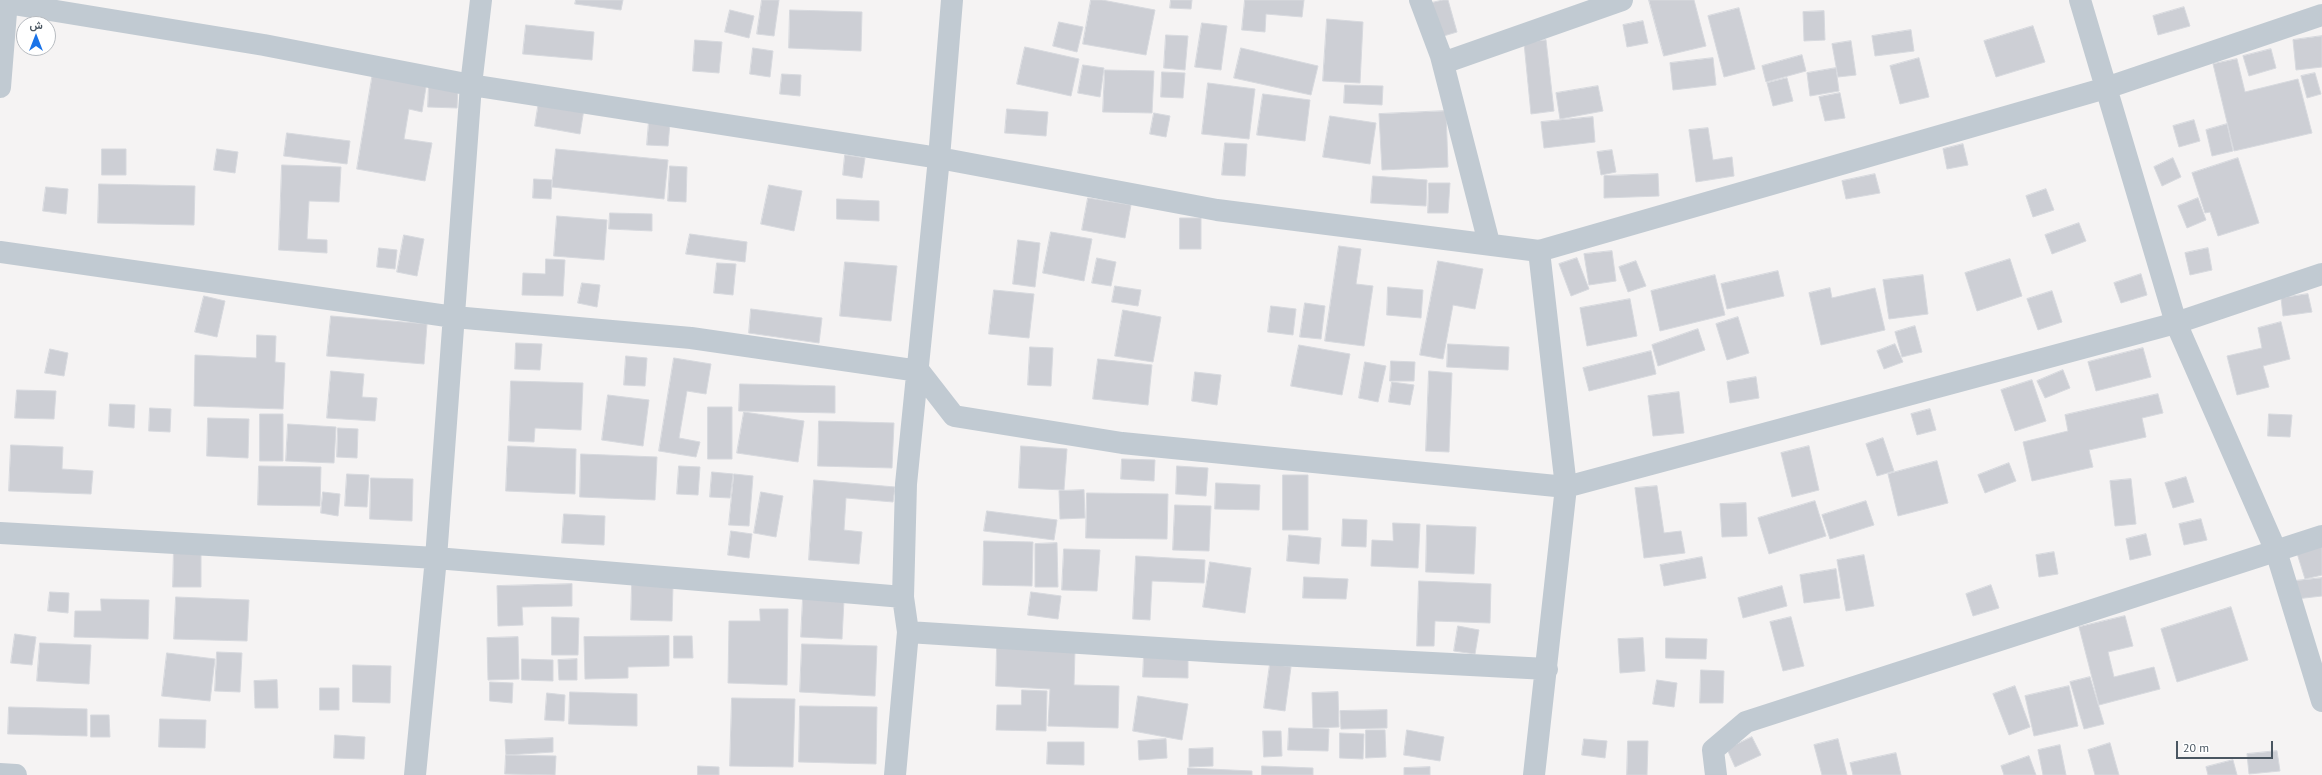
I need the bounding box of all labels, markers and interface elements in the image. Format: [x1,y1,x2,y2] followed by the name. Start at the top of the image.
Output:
[16,16,56,56] north arrow
[29,18,43,32] text: ش
[2178,733,2275,759] scale bar
[2183,740,2209,755] text: 20 m

